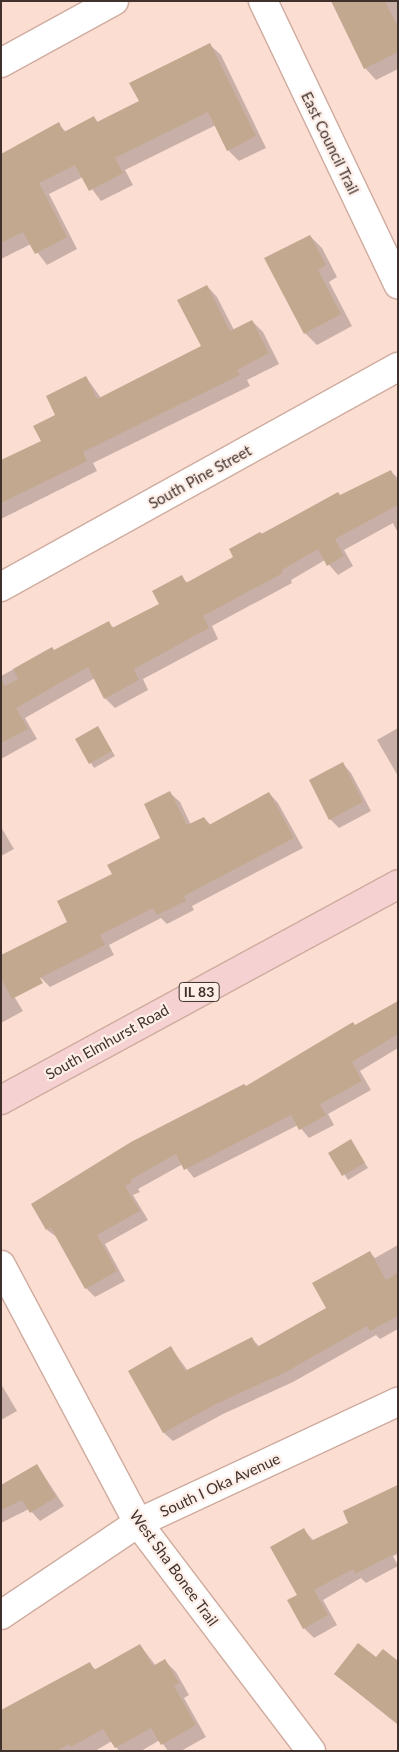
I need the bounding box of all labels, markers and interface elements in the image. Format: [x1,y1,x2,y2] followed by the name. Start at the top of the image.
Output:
[297,89,363,197] street label: East Council Trail
[145,441,255,513] street label: South Pine Street
[178,980,220,1004] road number: IL 83
[42,1001,172,1083] street label: South Elmhurst Road
[157,1449,283,1521] street label: South I Oka Avenue
[126,1506,222,1630] street label: West Sha Bonee Trail

